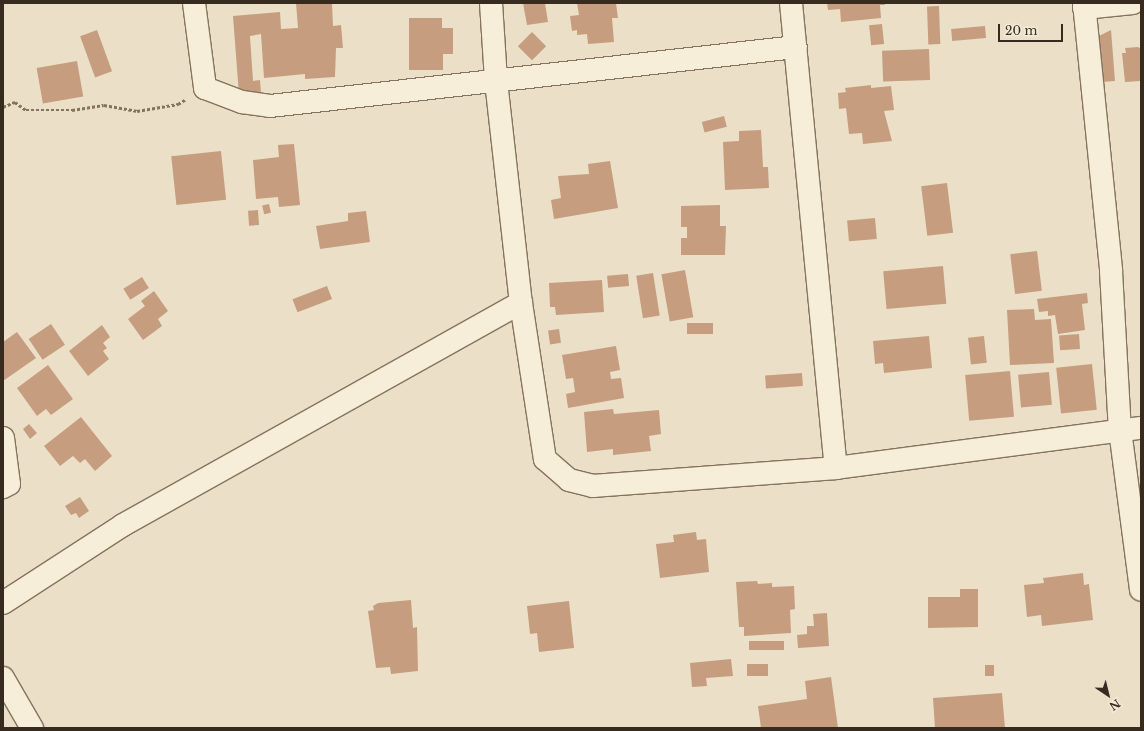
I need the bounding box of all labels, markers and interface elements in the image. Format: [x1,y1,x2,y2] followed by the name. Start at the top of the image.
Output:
[1000,16,1065,42] scale bar
[1005,23,1037,38] text: 20 m
[1088,675,1128,715] north arrow
[1107,696,1123,714] text: N

